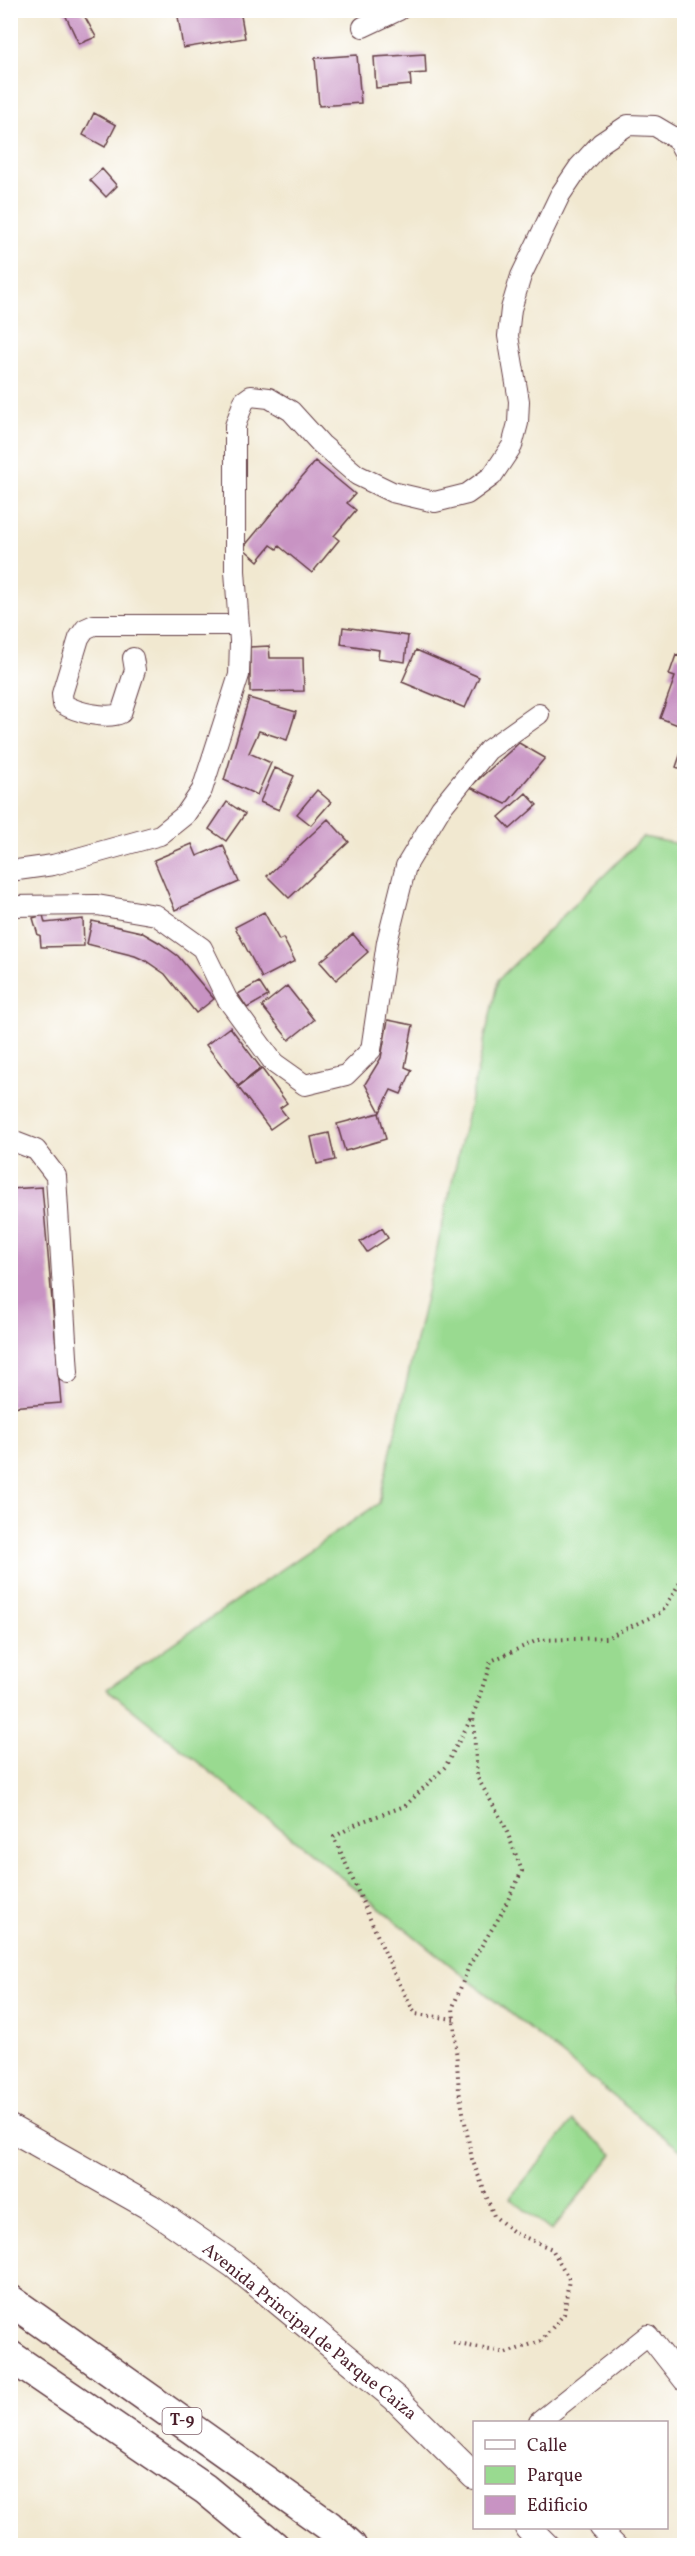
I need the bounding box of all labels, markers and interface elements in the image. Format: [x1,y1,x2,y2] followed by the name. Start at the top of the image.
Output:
[196,2237,422,2427] street label: Avenida Principal de Parque Caiza
[162,2408,201,2434] road number: T-9
[473,2421,668,2529] legend
[527,2434,567,2459] text: Calle
[527,2464,582,2489] text: Parque
[527,2494,588,2519] text: Edificio

